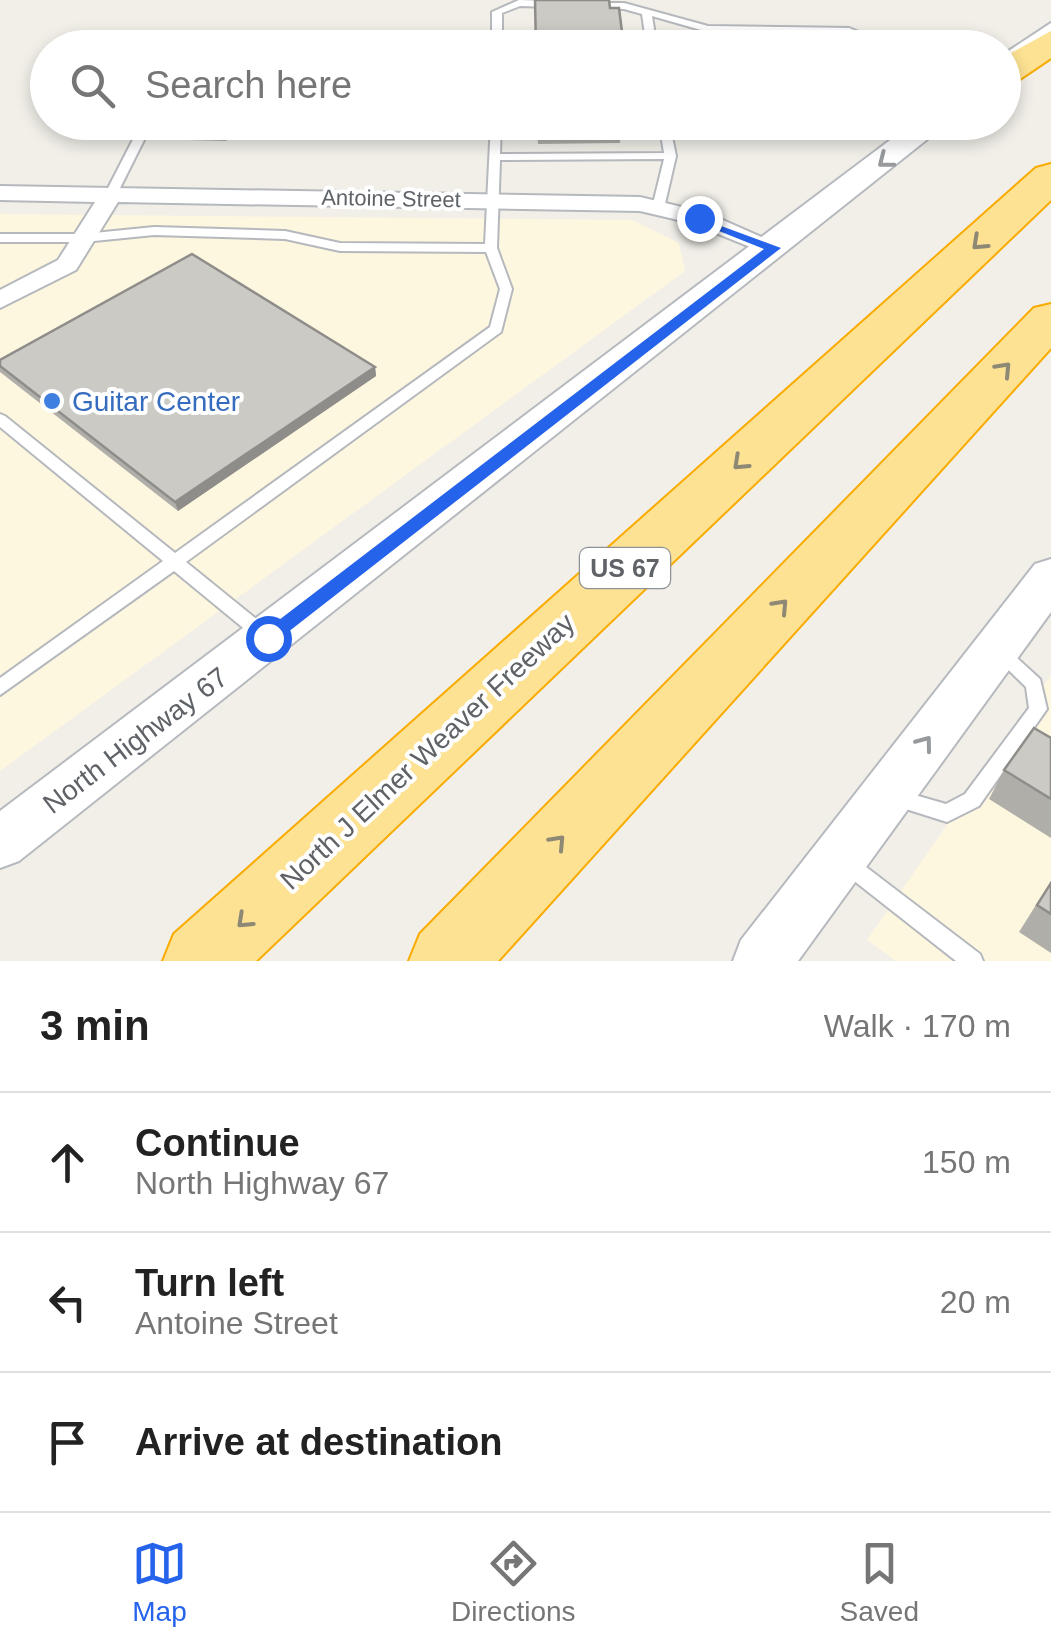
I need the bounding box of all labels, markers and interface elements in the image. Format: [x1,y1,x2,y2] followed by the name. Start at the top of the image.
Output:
[30,30,1021,140] search box
[65,58,120,113] icon: search
[145,64,352,106] text: Search here
[878,149,896,167] one-way arrow
[321,185,461,212] street label: Antoine Street
[677,196,723,242] route end
[972,231,991,249] one-way arrow
[992,362,1010,381] one-way arrow
[72,386,240,417] place label: Guitar Center
[41,390,63,412] marker: Guitar Center
[733,451,752,469] one-way arrow
[580,548,670,588] road number: US 67
[769,599,787,617] one-way arrow
[274,607,581,896] street label: North J Elmer Weaver Freeway
[246,616,292,662] route start
[37,661,234,820] street label: North Highway 67
[914,736,931,754] one-way arrow
[546,836,564,854] one-way arrow
[237,909,256,927] one-way arrow
[40,1002,150,1049] text: 3 min
[824,1008,1011,1044] text: Walk · 170 m
[135,1122,300,1164] text: Continue
[40,1135,95,1190] icon: ahead
[922,1144,1011,1180] text: 150 m
[135,1165,389,1201] text: North Highway 67
[135,1262,284,1304] text: Turn left
[40,1275,95,1330] icon: left
[940,1284,1011,1320] text: 20 m
[135,1305,338,1341] text: Antoine Street
[40,1415,95,1470] icon: arrive
[135,1421,502,1463] text: Arrive at destination
[132,1536,187,1628] tab: Map
[451,1536,576,1628] tab: Directions
[840,1536,919,1628] tab: Saved

